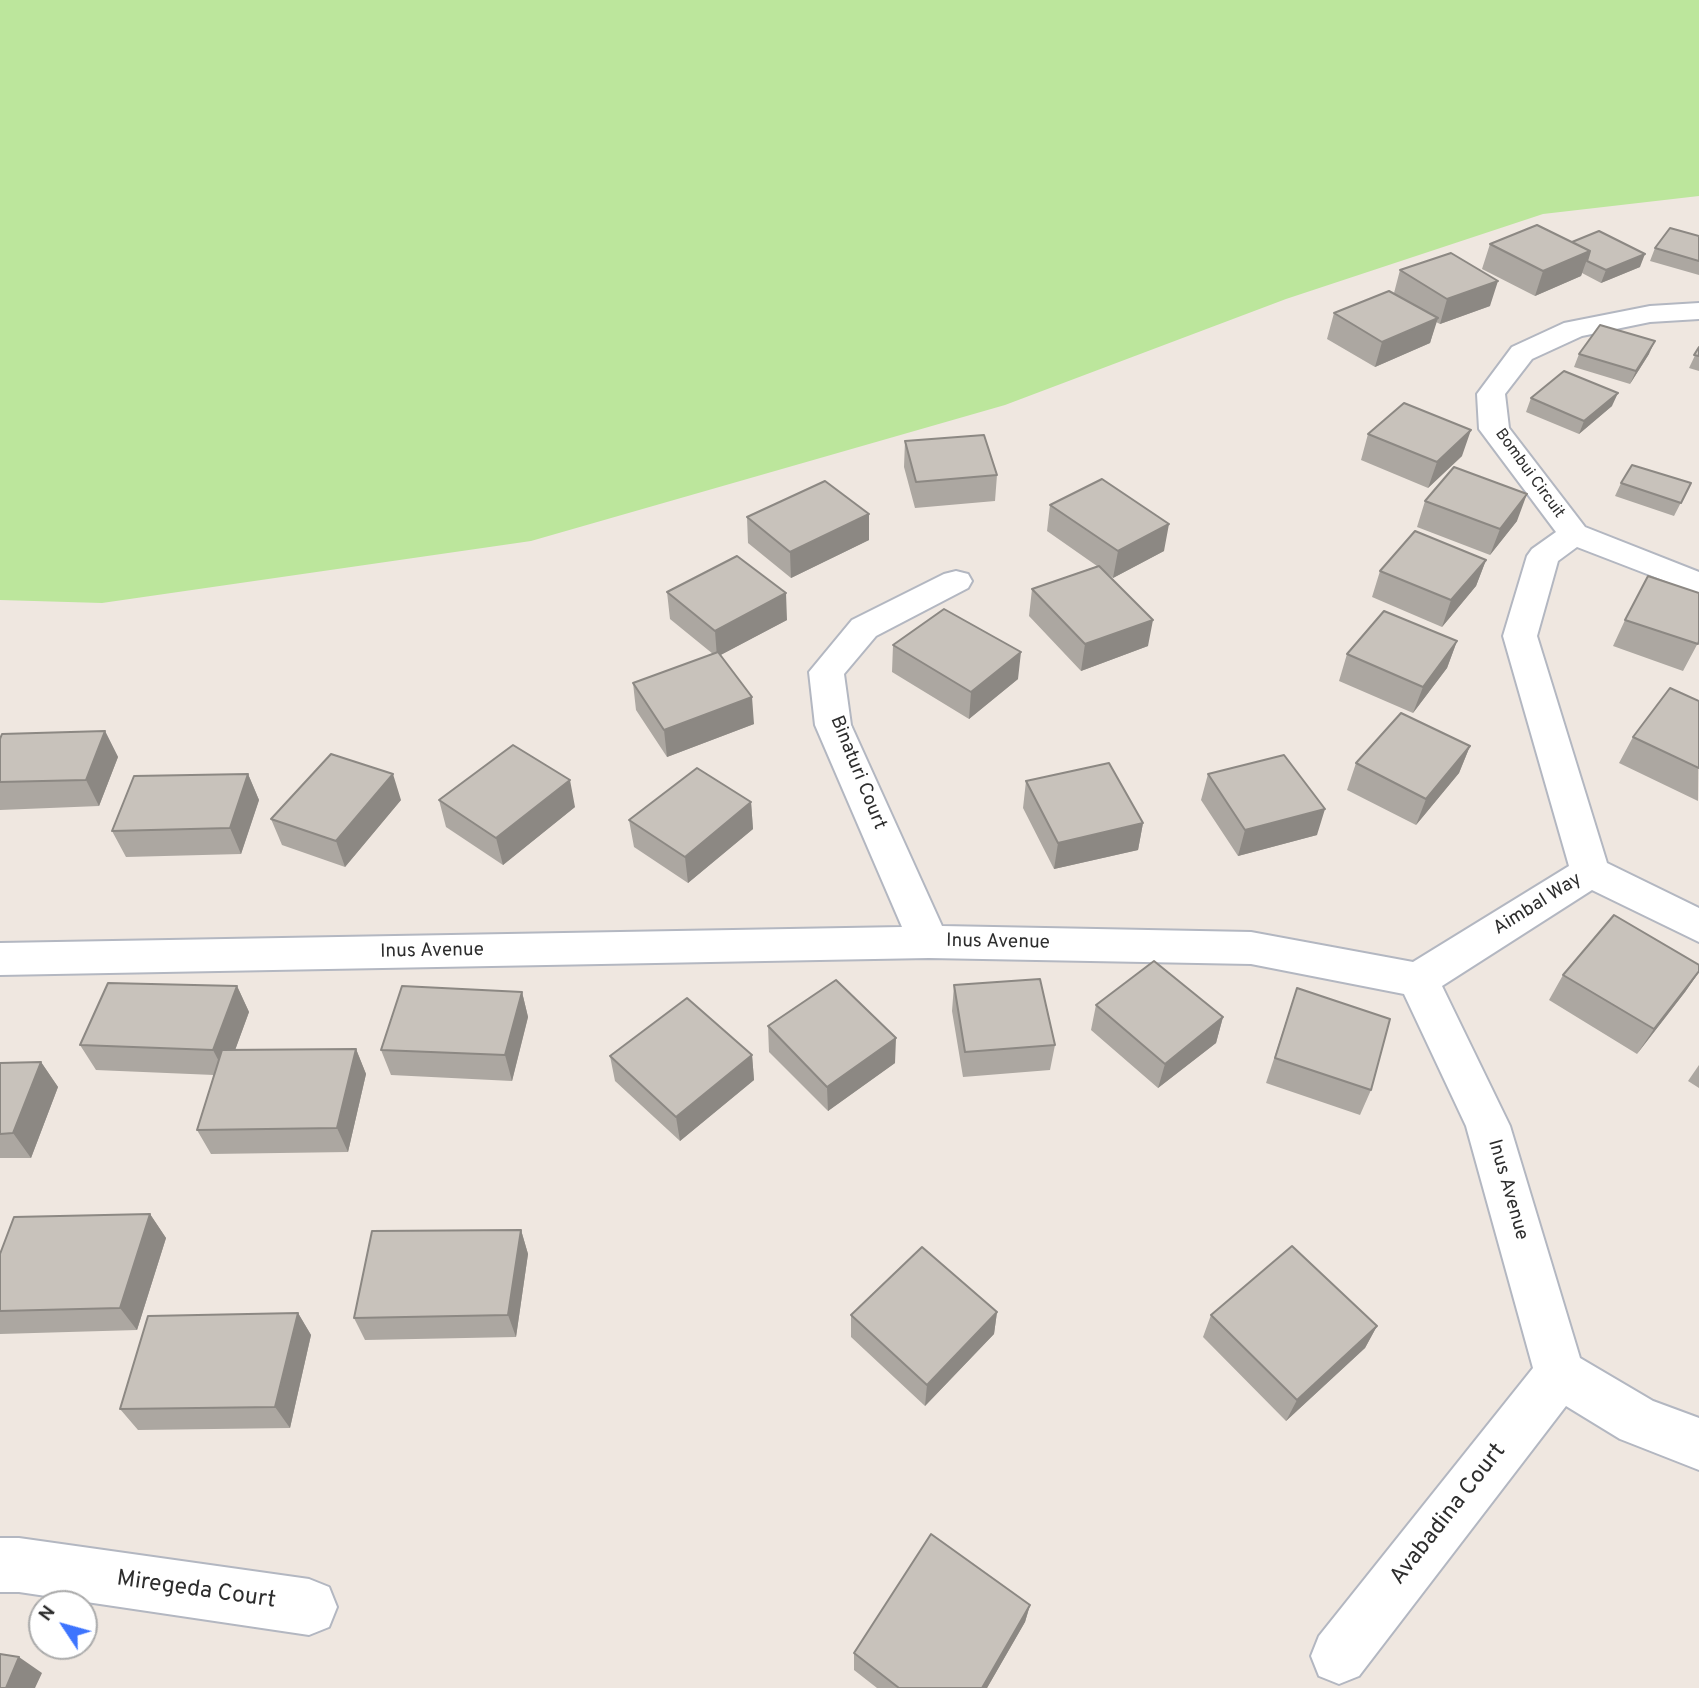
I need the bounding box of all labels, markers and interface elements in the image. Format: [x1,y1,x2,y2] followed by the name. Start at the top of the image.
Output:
[1490,425,1568,523] street label: Bombui Circuit
[824,713,890,833] street label: Binaturi Court
[1490,869,1586,941] street label: Aimbal Way
[946,931,1050,955] street label: Inus Avenue
[380,940,484,964] street label: Inus Avenue
[1482,1137,1532,1243] street label: Inus Avenue
[1385,1439,1513,1591] street label: Avabadina Court
[115,1566,277,1616] street label: Miregeda Court
[28,1590,98,1660] north arrow
[34,1601,61,1626] text: N

